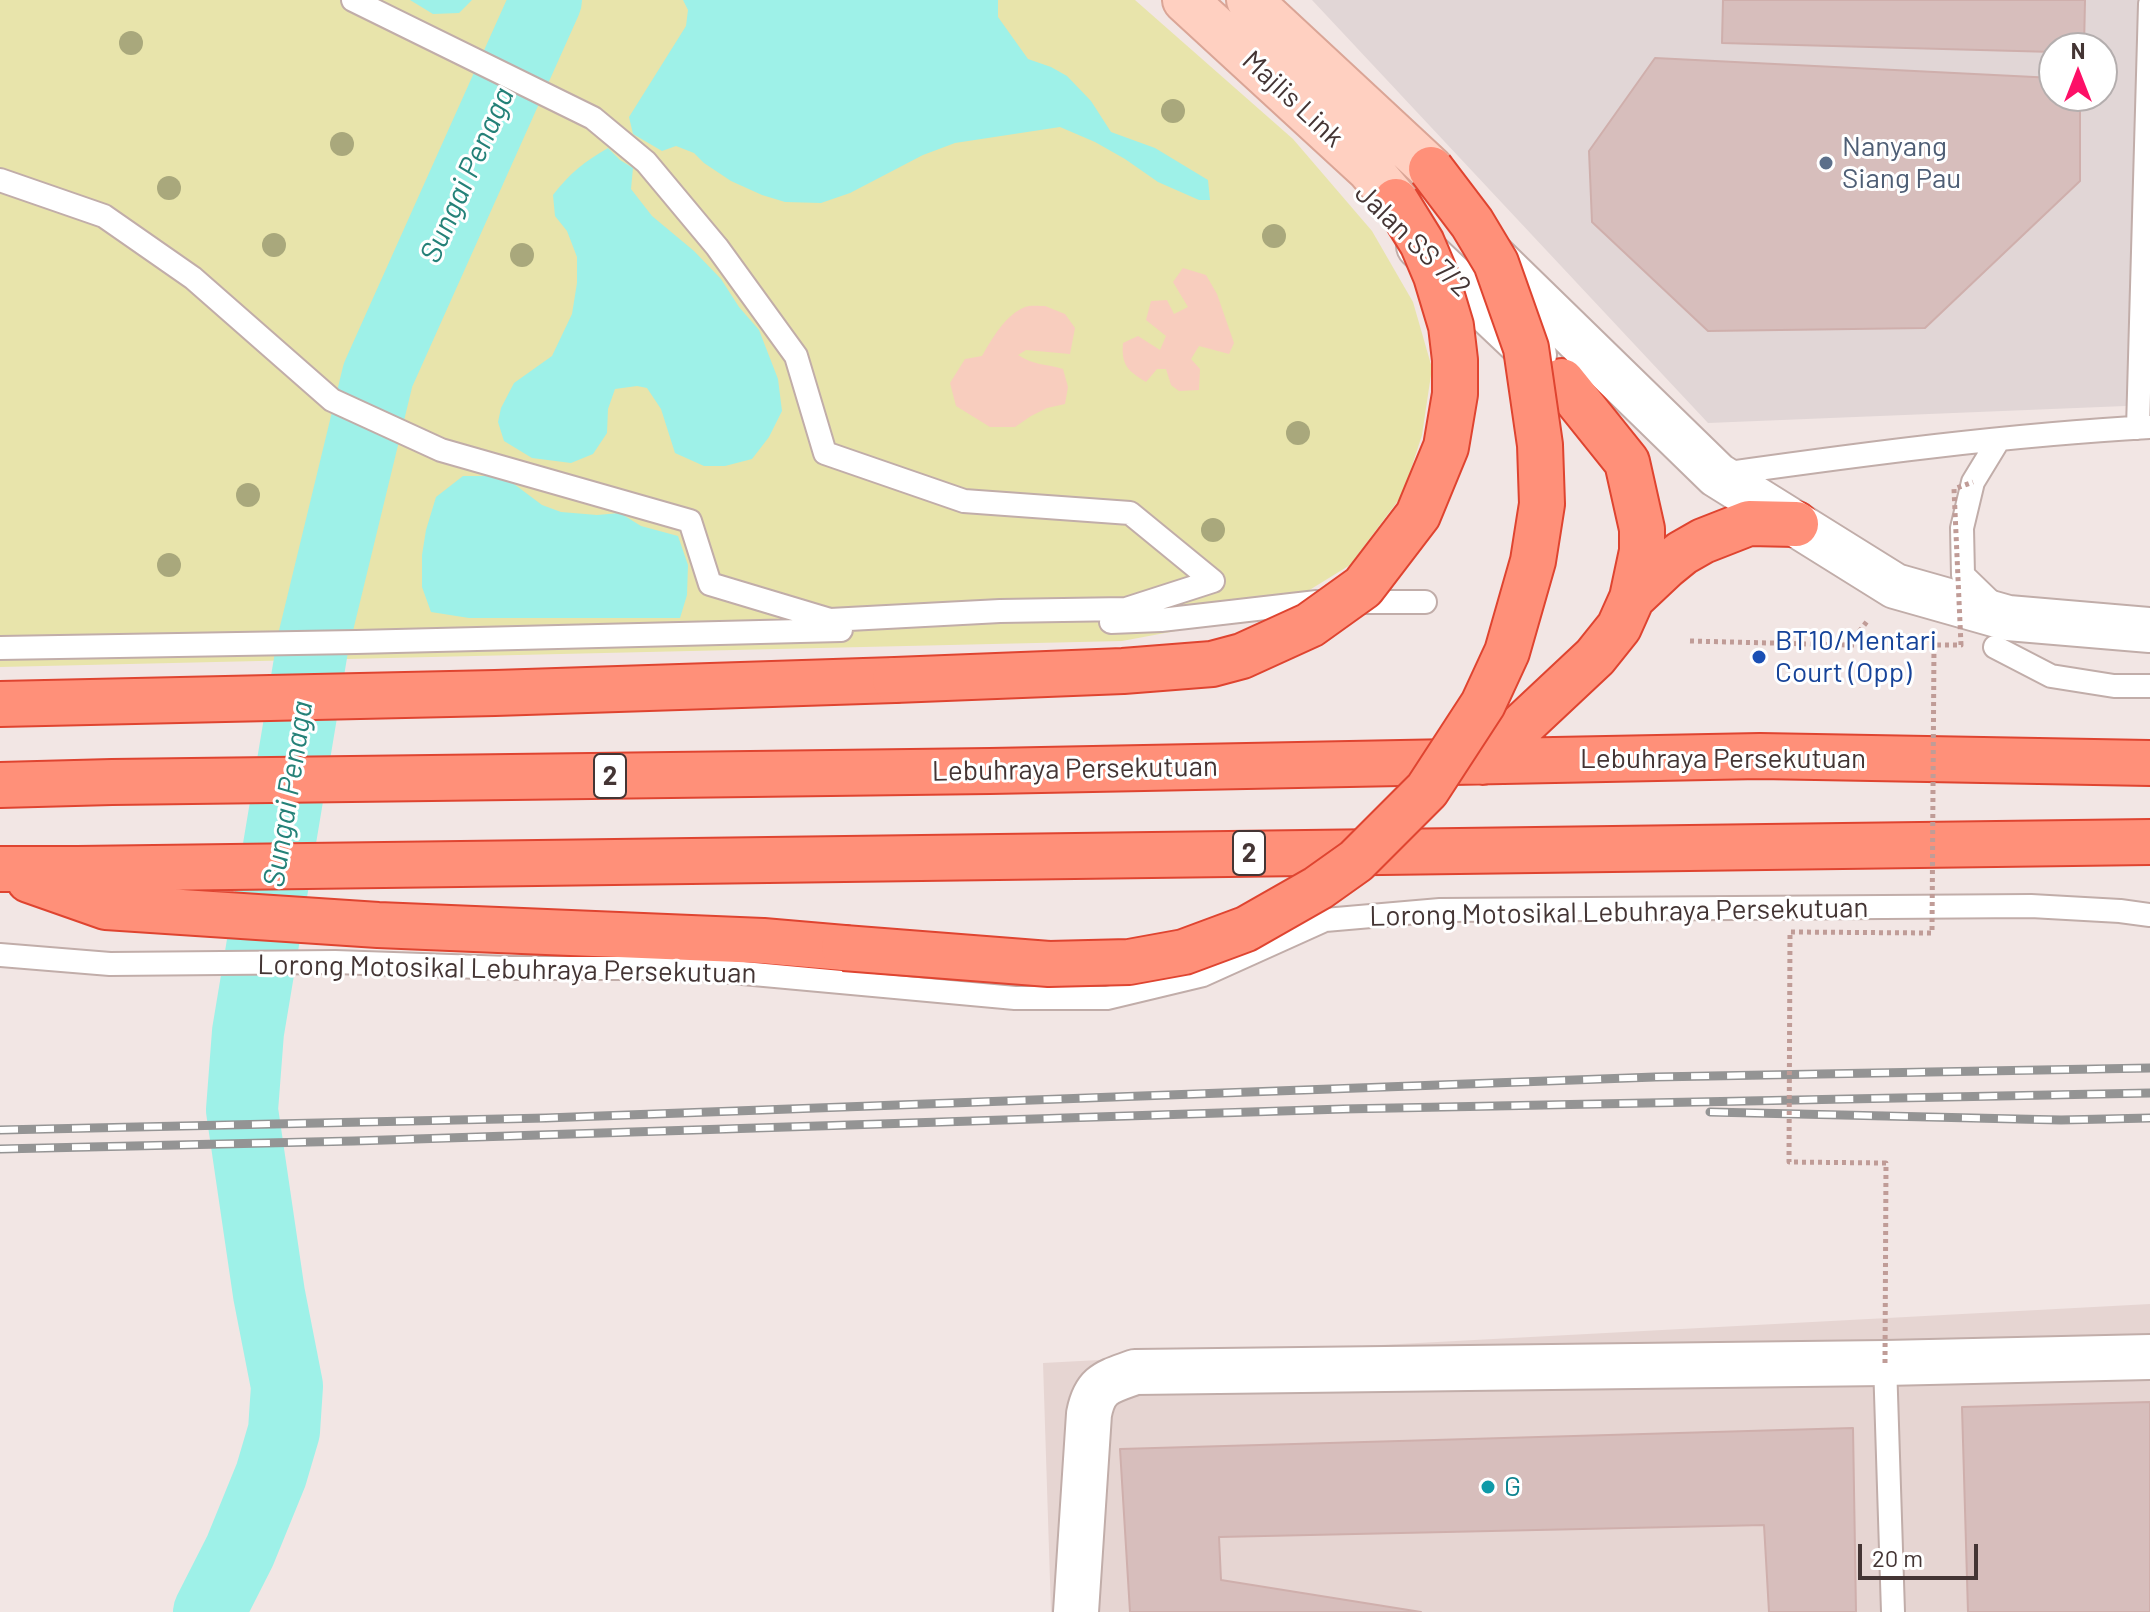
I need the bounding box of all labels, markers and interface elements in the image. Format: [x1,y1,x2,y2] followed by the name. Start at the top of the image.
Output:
[2038,32,2118,112] north arrow
[2071,37,2085,63] text: N
[1235,44,1351,154] street label: Majlis Link
[412,82,522,268] water label: Sungai Penaga
[1842,130,1961,196] place label: Nanyang Siang Pau
[1817,154,1835,172] marker: Nanyang Siang Pau
[1348,177,1478,303] street label: Jalan SS 7/2
[1775,624,1937,690] place label: BT10/Mentari Court (Opp)
[1750,648,1768,666] marker: BT10/Mentari Court (Opp)
[256,698,320,890] water label: Sungai Penaga
[1580,742,1866,776] street label: Lebuhraya Persekutuan
[932,750,1218,788] street label: Lebuhraya Persekutuan
[594,754,626,798] road number: 2
[1233,831,1265,875] road number: 2
[1369,891,1869,933] street label: Lorong Motosikal Lebuhraya Persekutuan
[257,948,757,990] street label: Lorong Motosikal Lebuhraya Persekutuan
[1504,1470,1521,1504] place label: G
[1479,1478,1497,1496] marker: G
[1862,1528,1982,1578] scale bar
[1872,1543,1923,1572] text: 20 m

